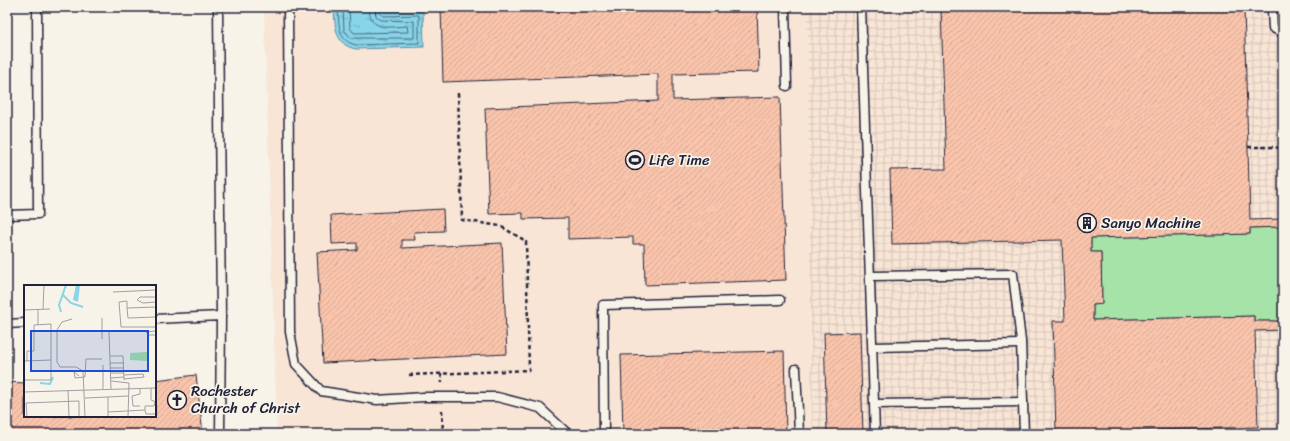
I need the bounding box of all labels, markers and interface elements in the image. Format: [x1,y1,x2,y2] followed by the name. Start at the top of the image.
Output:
[649,147,710,173] place label: Life Time
[624,149,646,171] sports icon: Life Time
[1101,210,1201,236] place label: Sanyo Machine
[1076,212,1098,234] building icon: Sanyo Machine
[24,285,156,417] inset map
[191,378,301,421] place label: Rochester Church of Christ
[166,389,188,411] church icon: Rochester Church of Christ

